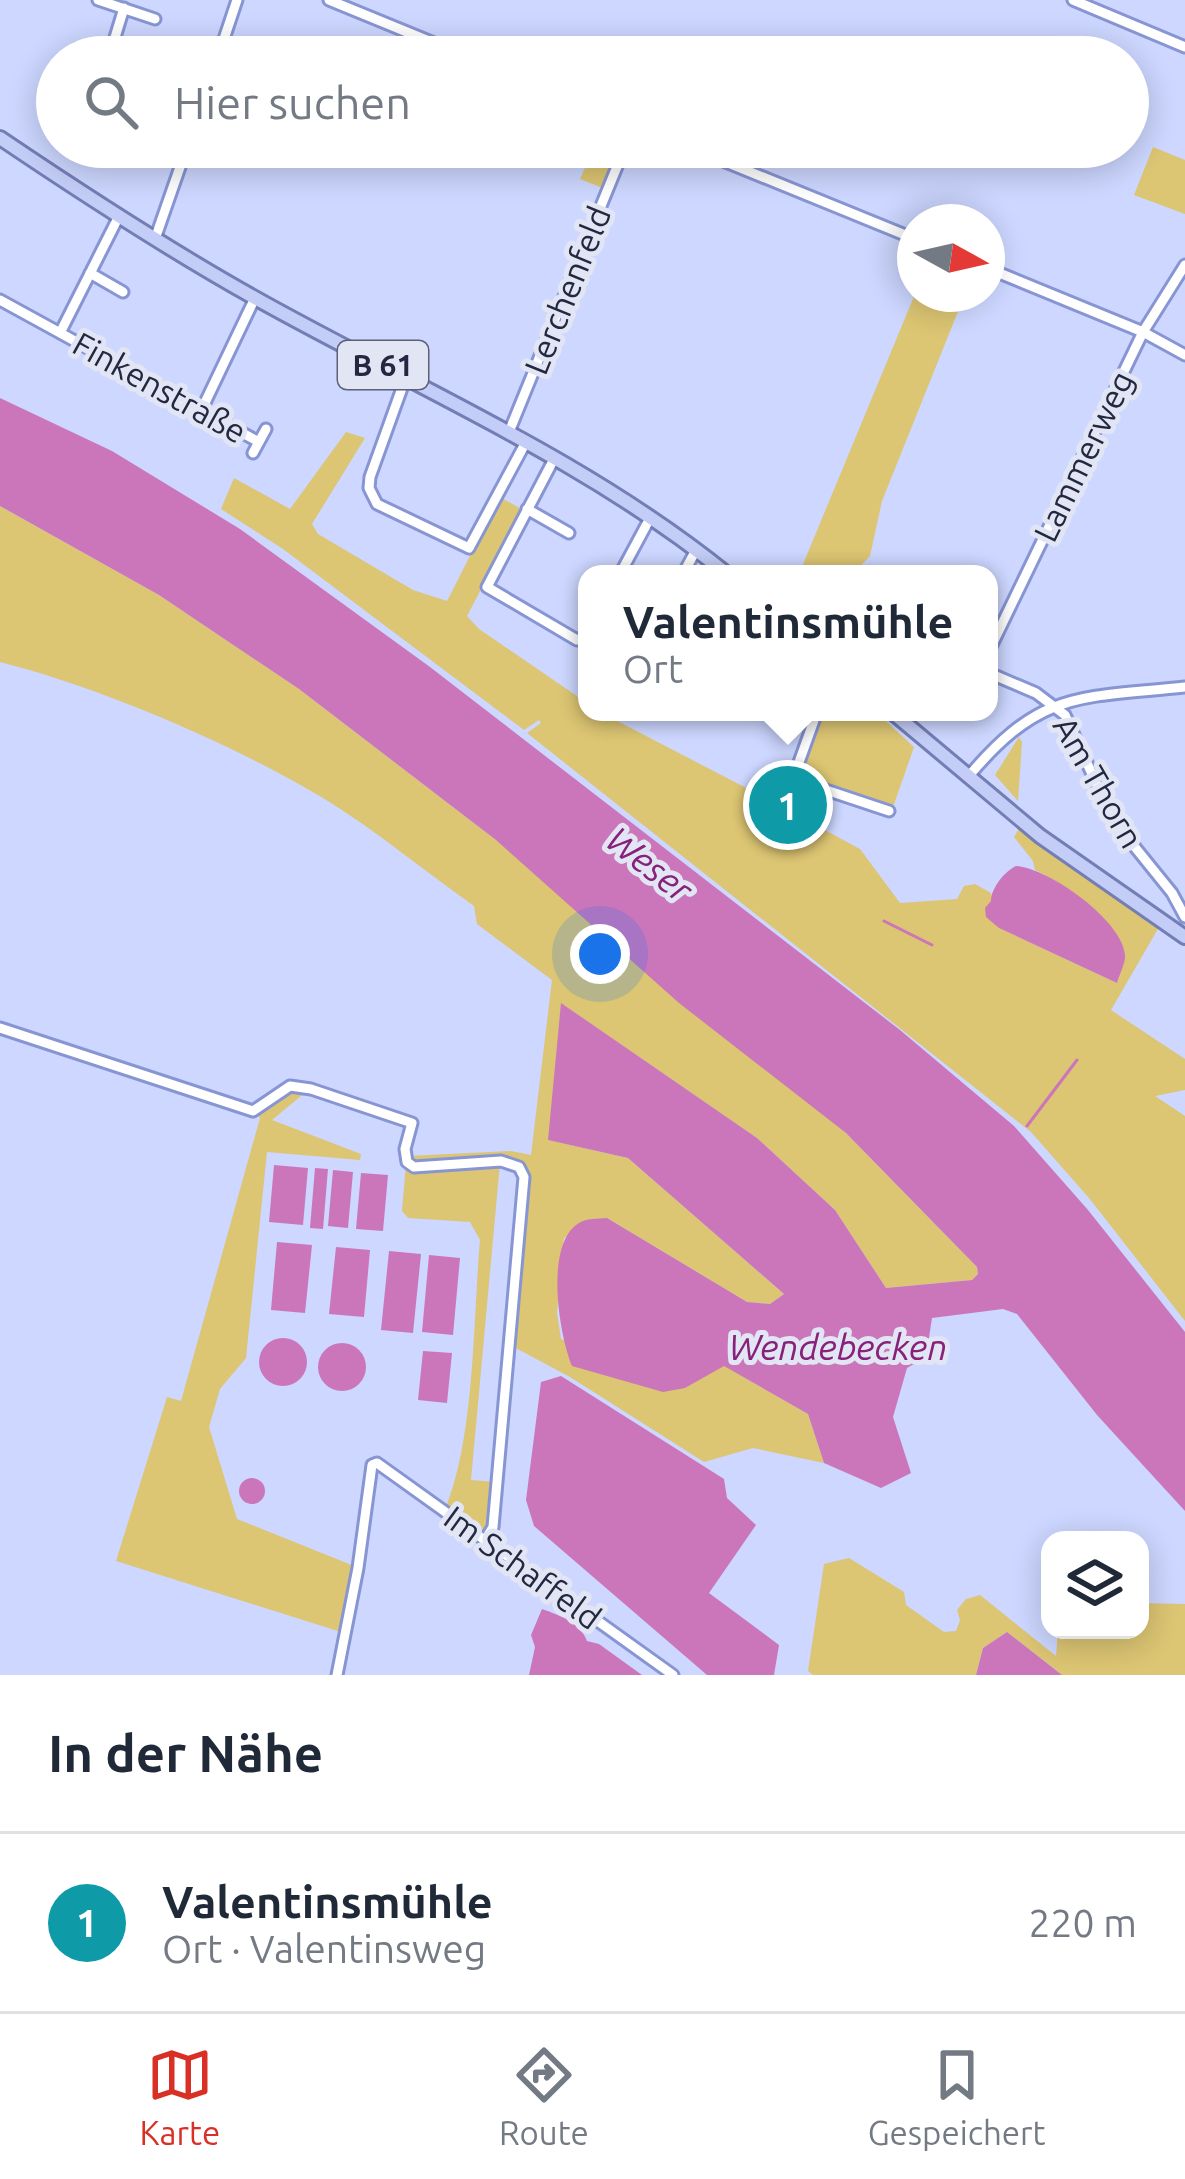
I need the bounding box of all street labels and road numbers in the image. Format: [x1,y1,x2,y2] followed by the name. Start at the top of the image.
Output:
[517,201,617,379] street label: Lerchenfeld
[67,324,253,450] street label: Finkenstraße
[338,341,428,389] road number: B 61
[1026,365,1140,547] street label: Lammerweg
[1047,710,1151,854] street label: Am Thorn
[438,1498,608,1636] street label: Im Schaffeld

